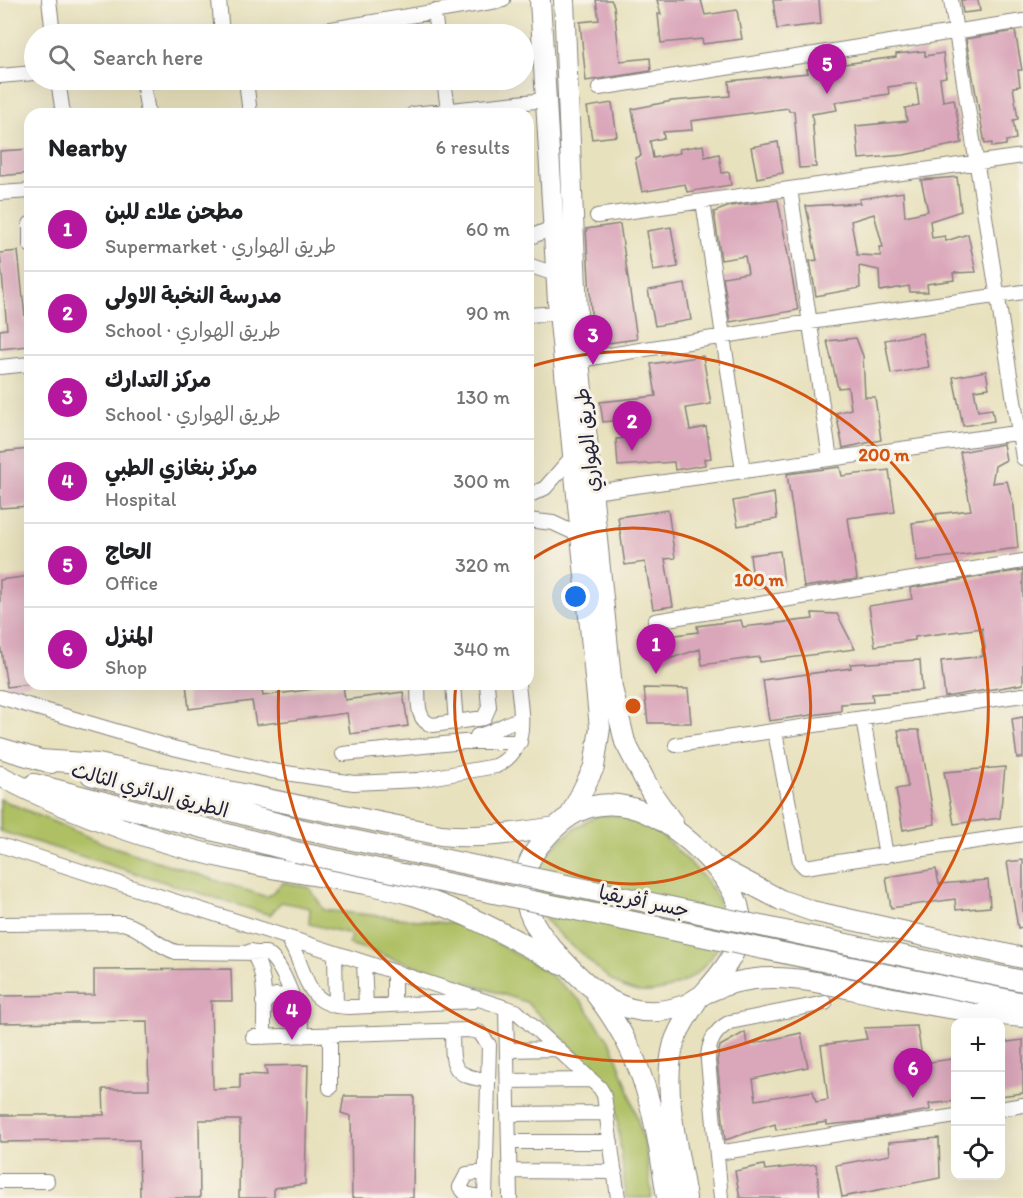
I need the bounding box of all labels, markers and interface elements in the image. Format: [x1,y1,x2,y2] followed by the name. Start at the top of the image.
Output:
[24,24,534,90] search box
[45,41,78,74] icon: search
[93,44,203,71] text: Search here
[808,44,846,94] pin: 5
[48,131,127,163] text: Nearby
[436,135,510,159] text: 6 results
[105,198,243,225] text: مطحن علاء للبن
[63,217,72,241] text: 1
[466,217,510,241] text: 60 m
[105,234,336,258] text: Supermarket · طريق الهواري
[105,282,282,309] text: مدرسة النخبة الاولى
[62,301,73,325] text: 2
[466,301,510,325] text: 90 m
[574,316,612,365] pin: 3
[105,318,281,342] text: School · طريق الهواري
[105,366,211,393] text: مركز التدارك
[62,385,73,409] text: 3
[456,385,510,409] text: 130 m
[570,386,607,494] street label: طريق الهواري
[105,402,281,426] text: School · طريق الهواري
[612,402,652,451] pin: 2
[859,444,910,466] text: 200 m
[105,454,258,481] text: مركز بنغازي الطبي
[61,469,74,493] text: 4
[453,469,510,493] text: 300 m
[105,487,177,511] text: Hospital
[105,538,152,565] text: الحاج
[62,553,73,577] text: 5
[455,553,510,577] text: 320 m
[734,569,785,591] text: 100 m
[105,571,158,595] text: Office
[561,582,590,611] your location
[105,622,153,649] text: المنزل
[636,624,676,674] pin: 1
[62,637,73,661] text: 6
[453,637,510,661] text: 340 m
[105,655,147,679] text: Shop
[623,696,643,716] centre of rings
[68,757,231,825] street label: الطريق الدائري الثالث
[597,880,691,922] street label: جسر أفريقيا
[272,990,312,1040] pin: 4
[951,1018,1005,1180] map controls
[951,1018,1005,1072] button: +
[894,1048,932,1098] pin: 6
[951,1072,1005,1126] button: −
[951,1126,1005,1180] button: locate

